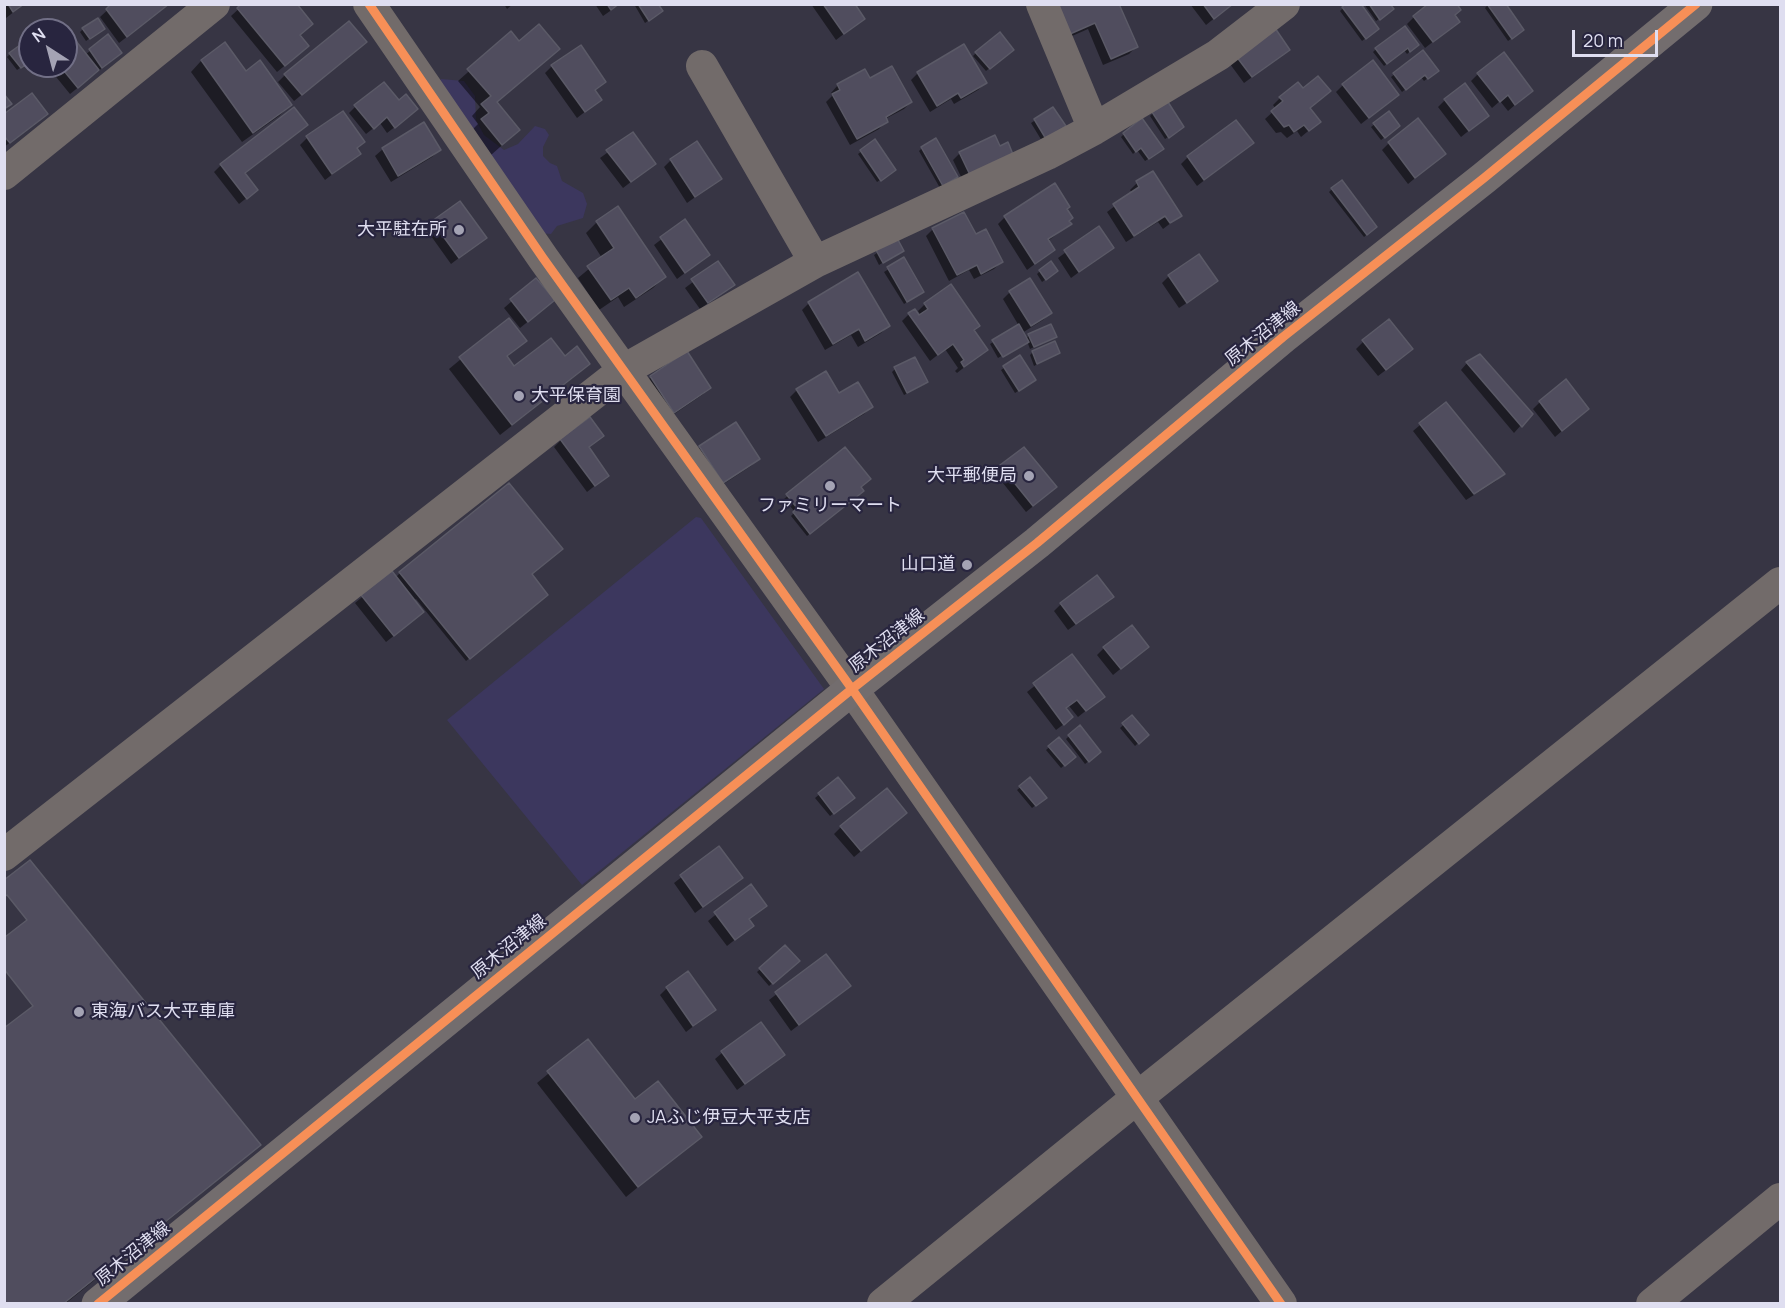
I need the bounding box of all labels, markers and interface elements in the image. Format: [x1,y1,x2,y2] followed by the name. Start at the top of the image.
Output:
[18,18,78,78] north arrow
[1575,18,1660,56] scale bar
[27,23,50,47] text: N
[1583,28,1623,52] text: 20 m
[357,219,447,241] place label: 大平駐在所
[452,223,466,237] marker: 大平駐在所
[1221,297,1305,371] street label: 原木沼津線
[531,385,621,407] place label: 大平保育園
[512,389,526,403] marker: 大平保育園
[927,465,1017,487] place label: 大平郵便局
[1022,469,1036,483] marker: 大平郵便局
[823,479,837,493] marker: ファミリーマート
[758,495,902,517] place label: ファミリーマート
[901,554,955,576] place label: 山口道
[960,558,974,572] marker: 山口道
[845,605,929,677] street label: 原木沼津線
[467,910,551,984] street label: 原木沼津線
[91,1001,235,1023] place label: 東海バス大平車庫
[72,1005,86,1019] marker: 東海バス大平車庫
[647,1107,810,1129] place label: JAふじ伊豆大平支店
[628,1111,642,1125] marker: JAふじ伊豆大平支店
[91,1217,175,1291] street label: 原木沼津線

